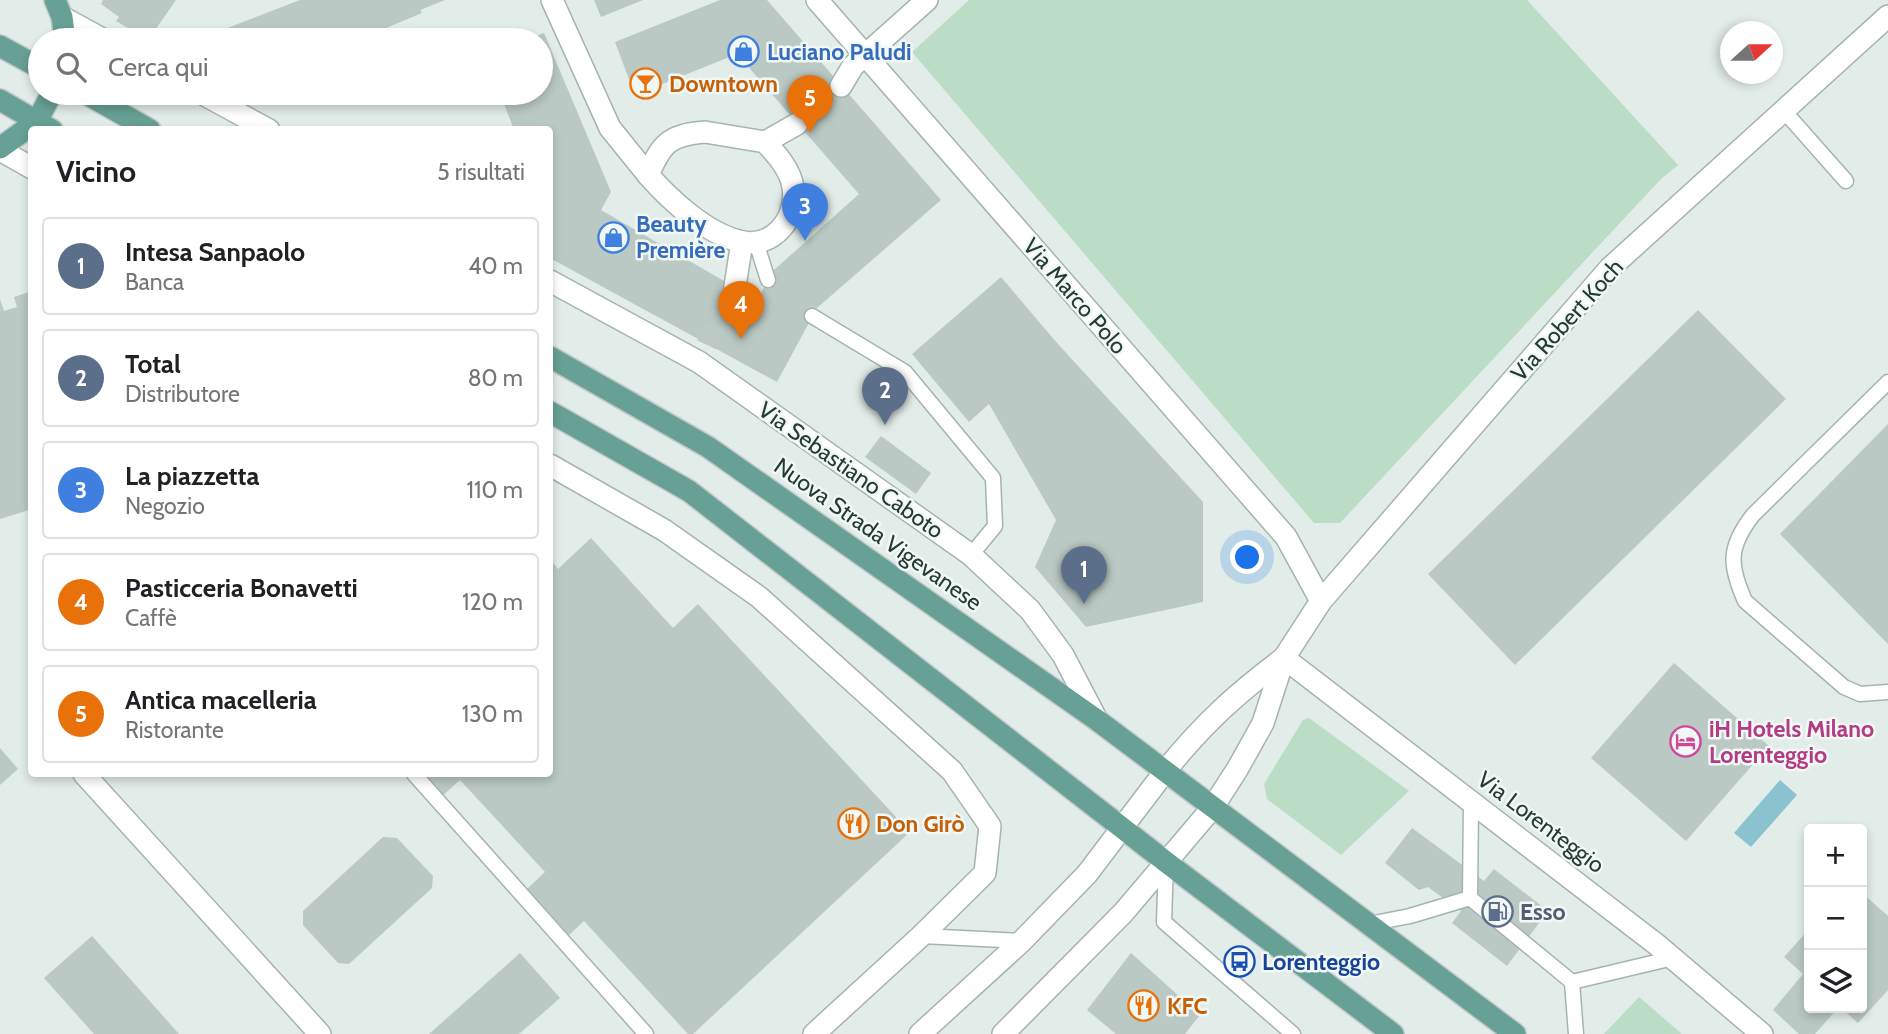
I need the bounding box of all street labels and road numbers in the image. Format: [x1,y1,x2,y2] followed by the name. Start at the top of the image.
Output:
[1017,232,1133,360] street label: Via Marco Polo
[1505,253,1629,387] street label: Via Robert Koch
[753,395,949,545] street label: Via Sebastiano Caboto
[769,452,987,616] street label: Nuova Strada Vigevanese
[1472,765,1610,879] street label: Via Lorenteggio

